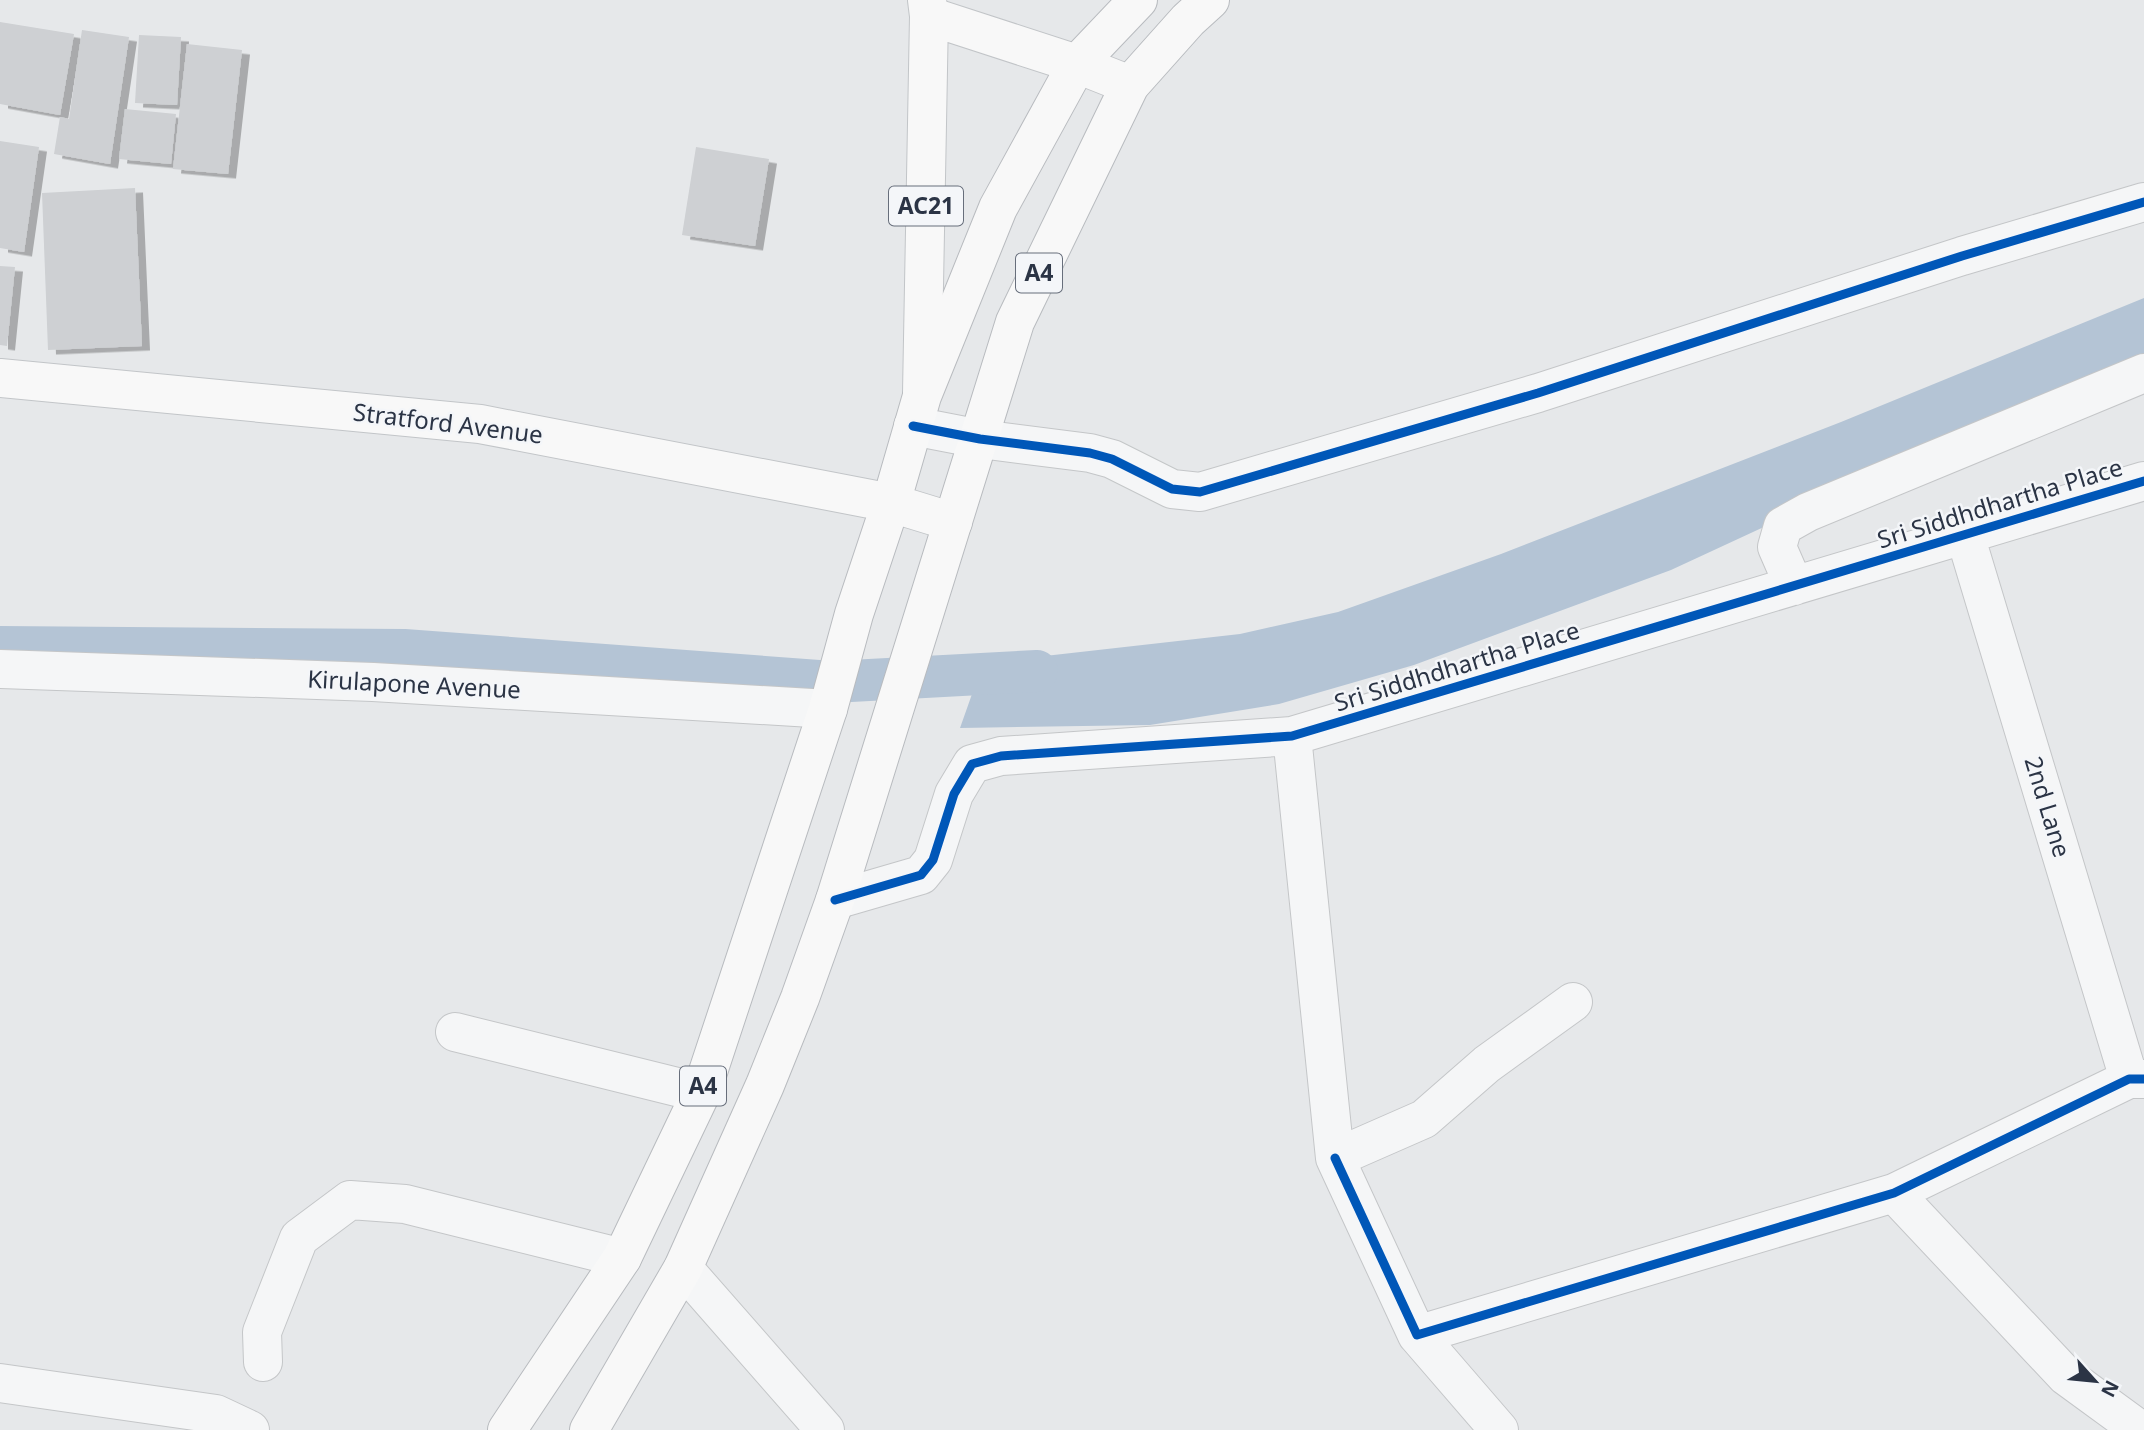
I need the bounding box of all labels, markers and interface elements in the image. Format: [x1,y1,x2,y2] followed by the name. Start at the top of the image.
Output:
[889,186,963,226] road number: AC21
[1016,254,1062,292] road number: A4
[351,395,545,451] street label: Stratford Avenue
[1873,450,2126,556] street label: Sri Siddhdhartha Place
[1330,613,1583,719] street label: Sri Siddhdhartha Place
[307,661,522,706] street label: Kirulapone Avenue
[2017,752,2079,861] street label: 2nd Lane
[680,1066,726,1106] road number: A4
[2060,1346,2130,1416] north arrow
[2095,1376,2125,1402] text: N

